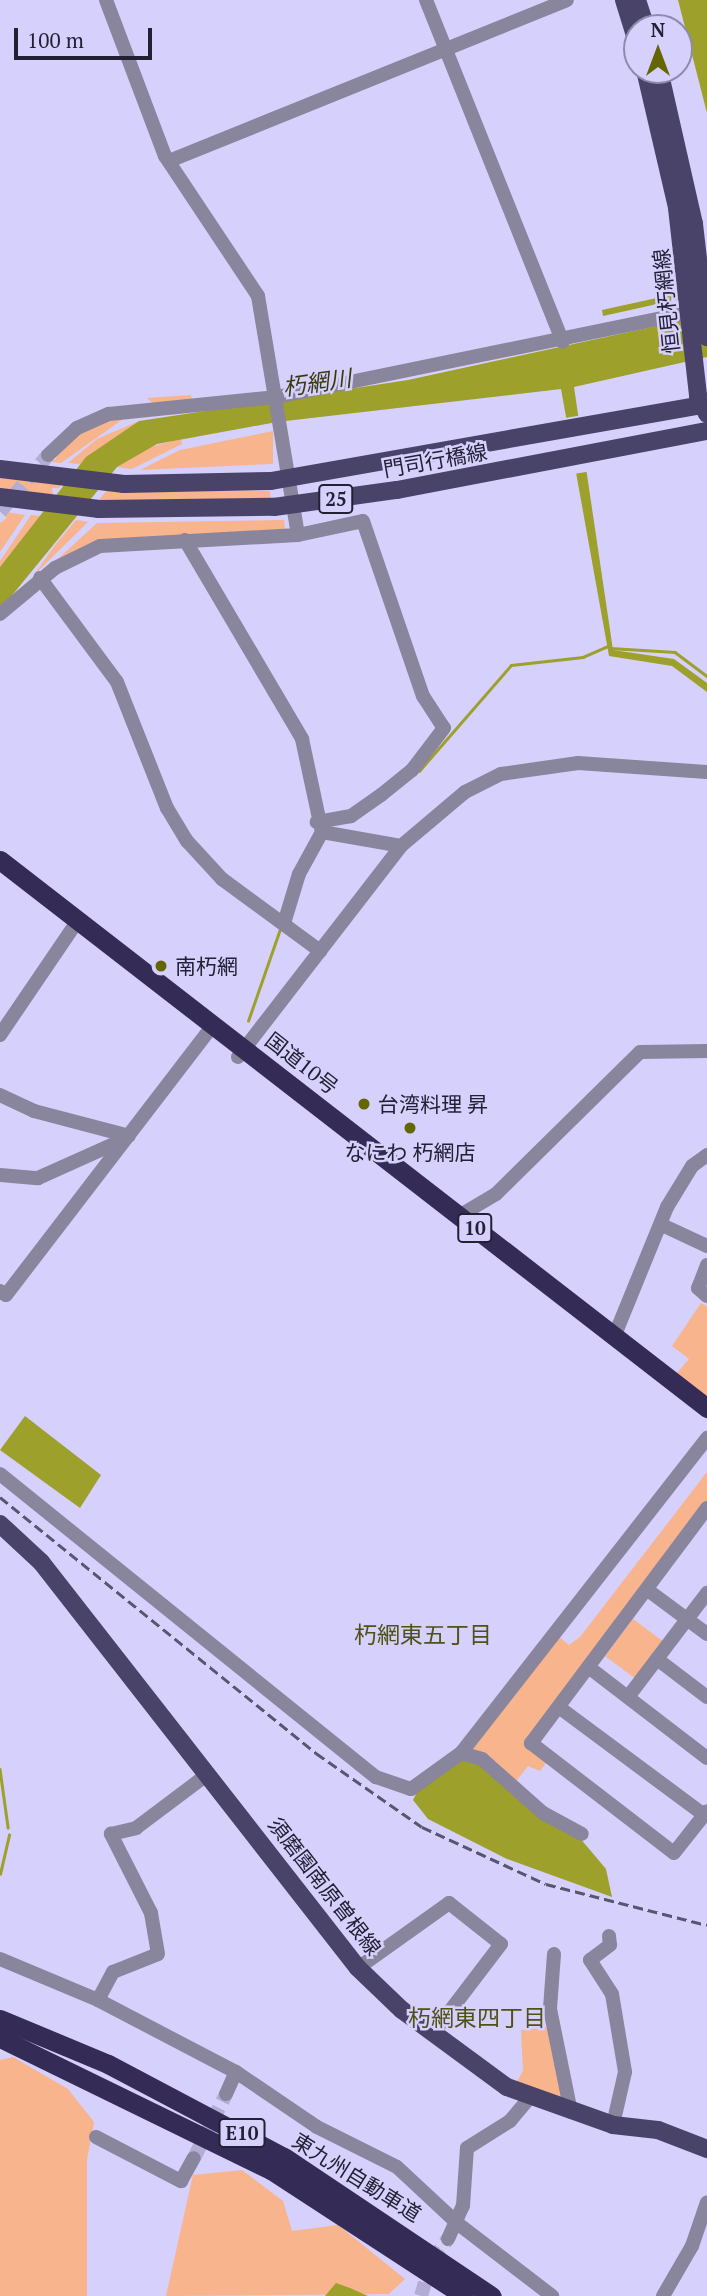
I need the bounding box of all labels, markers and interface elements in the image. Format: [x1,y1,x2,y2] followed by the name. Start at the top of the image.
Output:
[18,14,156,58] scale bar
[623,14,693,84] north arrow
[651,17,665,42] text: N
[27,26,84,54] text: 100 m
[648,247,684,355] street label: 恒見朽網線
[281,365,353,401] water label: 朽網川
[381,438,489,482] street label: 門司行橋線
[317,484,355,514] road number: 25
[175,953,238,979] place label: 南朽網
[153,958,169,974] marker: 南朽網
[261,1027,343,1099] street label: 国道10号
[378,1091,488,1117] place label: 台湾料理 昇
[356,1096,372,1112] marker: 台湾料理 昇
[402,1120,418,1136] marker: なにわ 朽網店
[344,1139,476,1165] place label: なにわ 朽網店
[456,1212,494,1244] road number: 10
[354,1621,492,1649] district label: 朽網東五丁目
[263,1812,387,1960] street label: 須磨園南原曽根線
[408,2004,546,2032] district label: 朽網東四丁目
[218,2118,266,2148] road number: E10
[288,2127,426,2227] street label: 東九州自動車道

